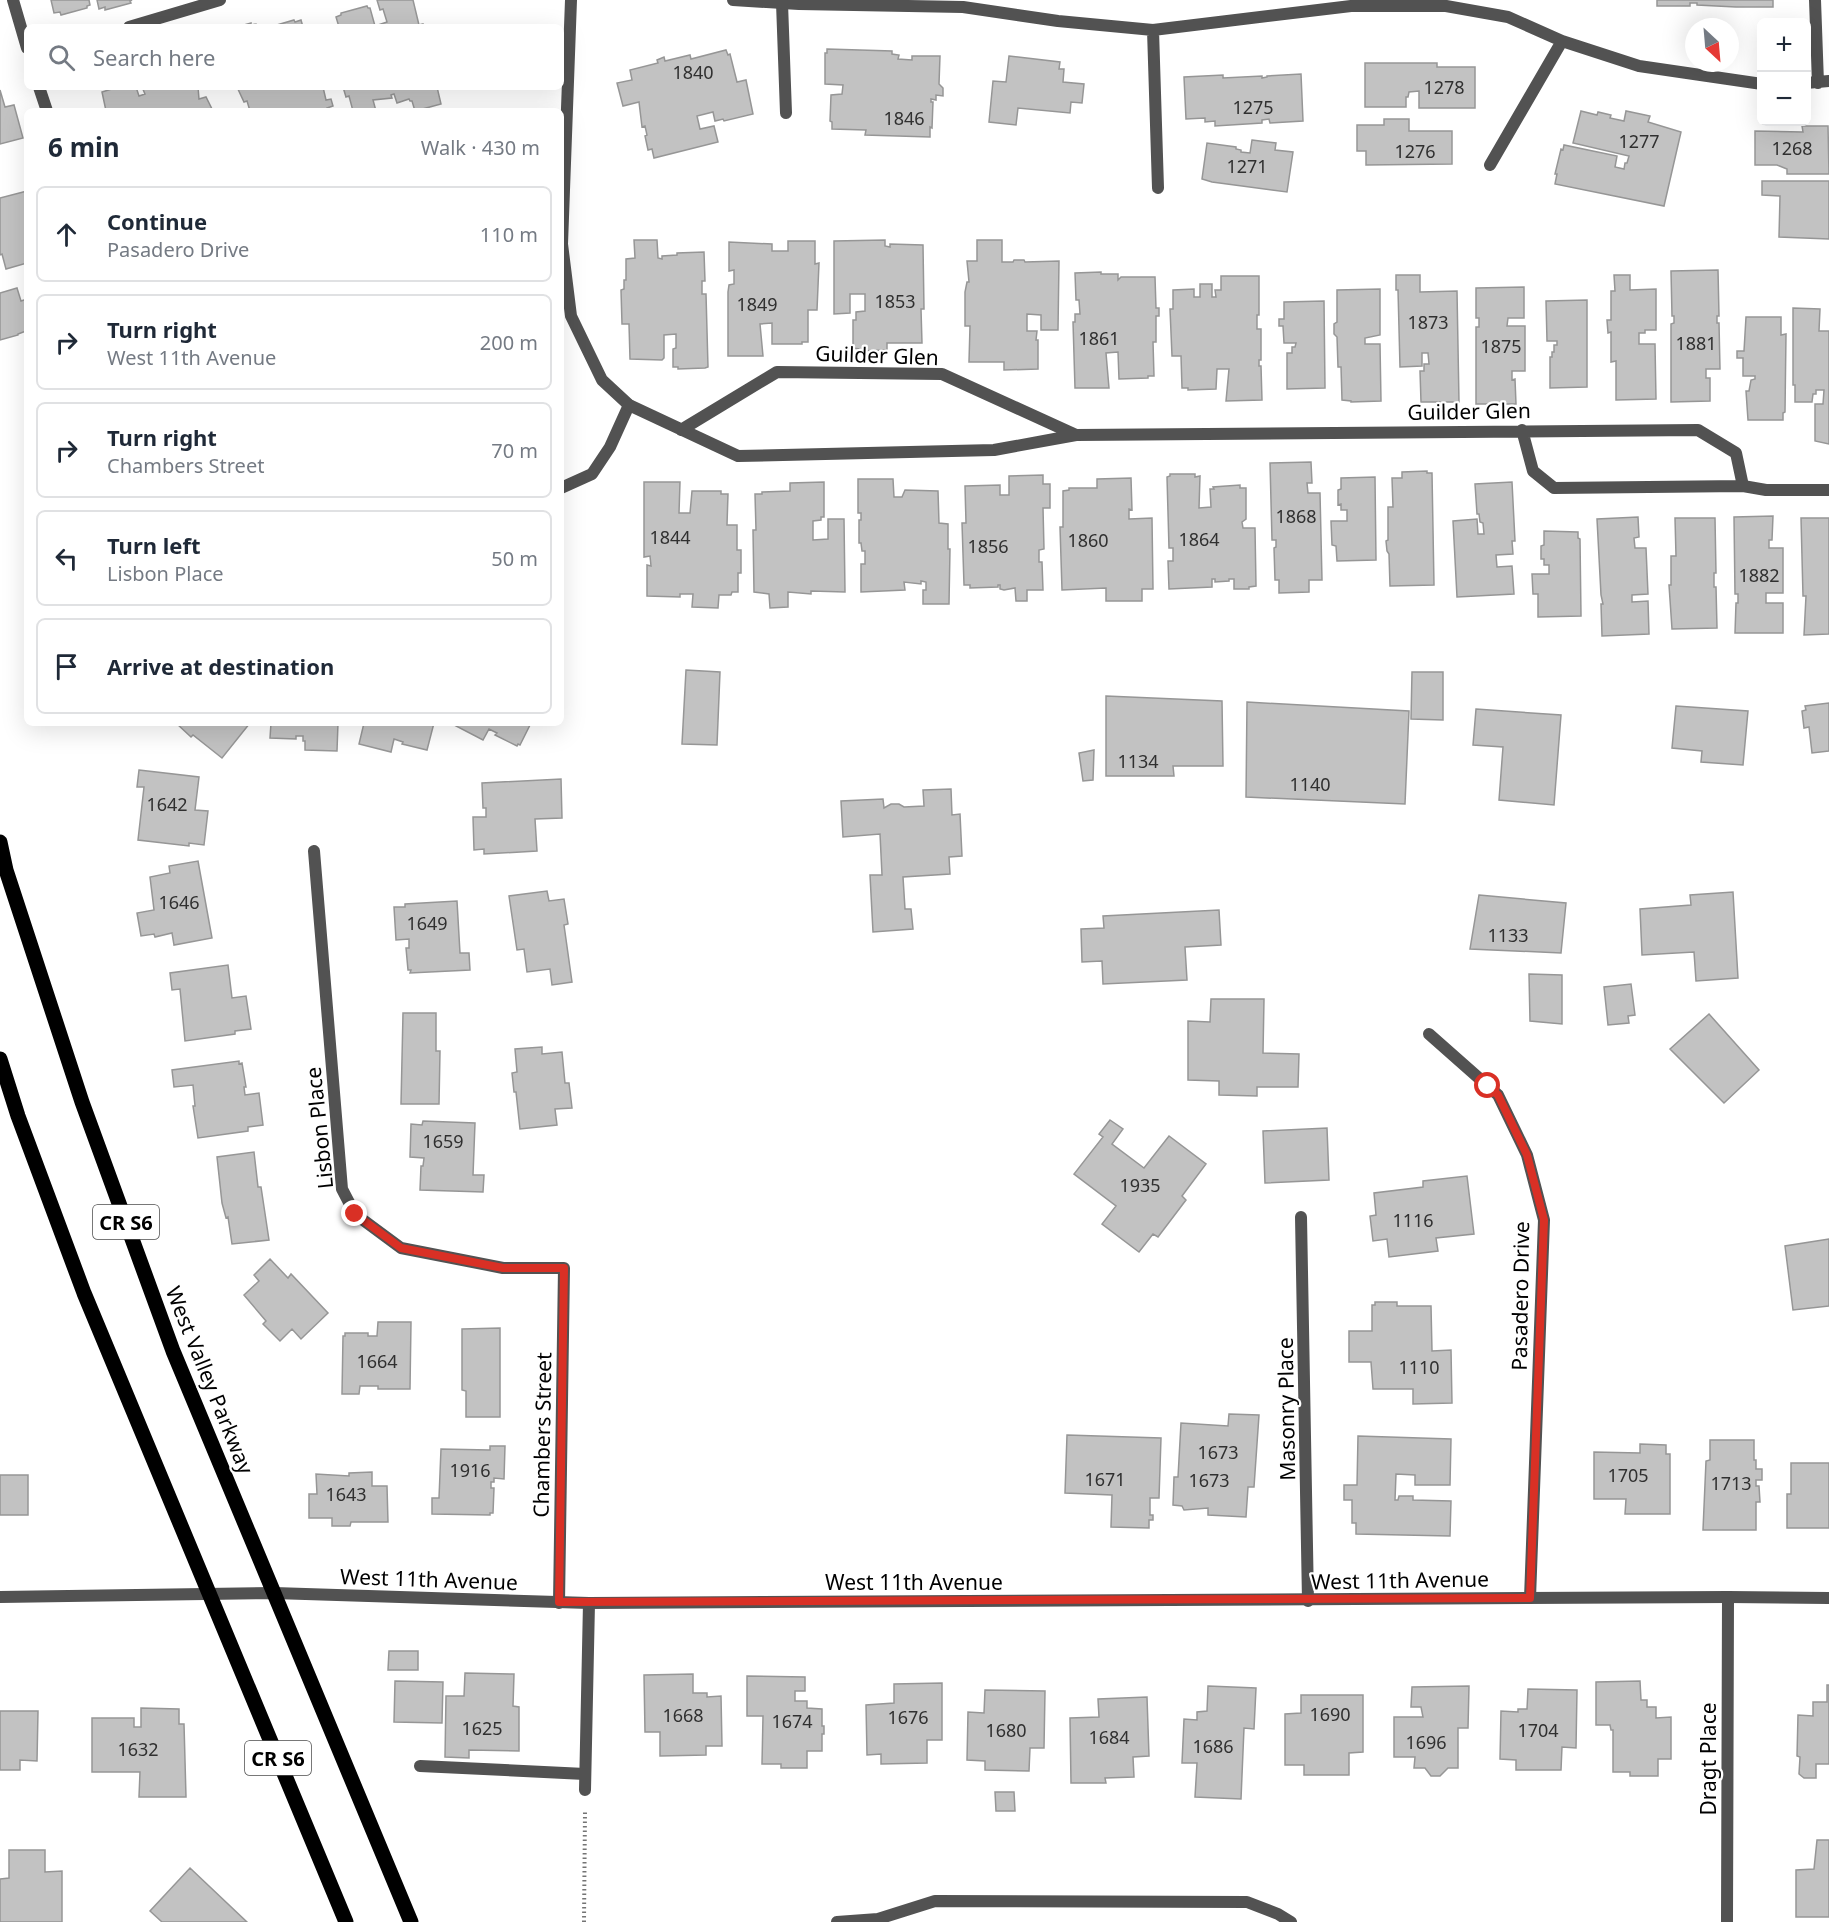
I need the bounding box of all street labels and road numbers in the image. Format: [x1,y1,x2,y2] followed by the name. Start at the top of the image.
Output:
[815,339,939,371] street label: Guilder Glen
[1407,396,1531,426] street label: Guilder Glen
[299,1066,339,1190] street label: Lisbon Place
[93,1205,159,1239] road number: CR S6
[1505,1221,1535,1371] street label: Pasadero Drive
[160,1282,261,1478] street label: West Valley Parkway
[1271,1337,1301,1481] street label: Masonry Place
[527,1352,557,1518] street label: Chambers Street
[340,1562,518,1596] street label: West 11th Avenue
[1311,1564,1489,1596] street label: West 11th Avenue
[825,1568,1003,1596] street label: West 11th Avenue
[1694,1702,1722,1816] street label: Dragt Place
[245,1741,311,1775] road number: CR S6

